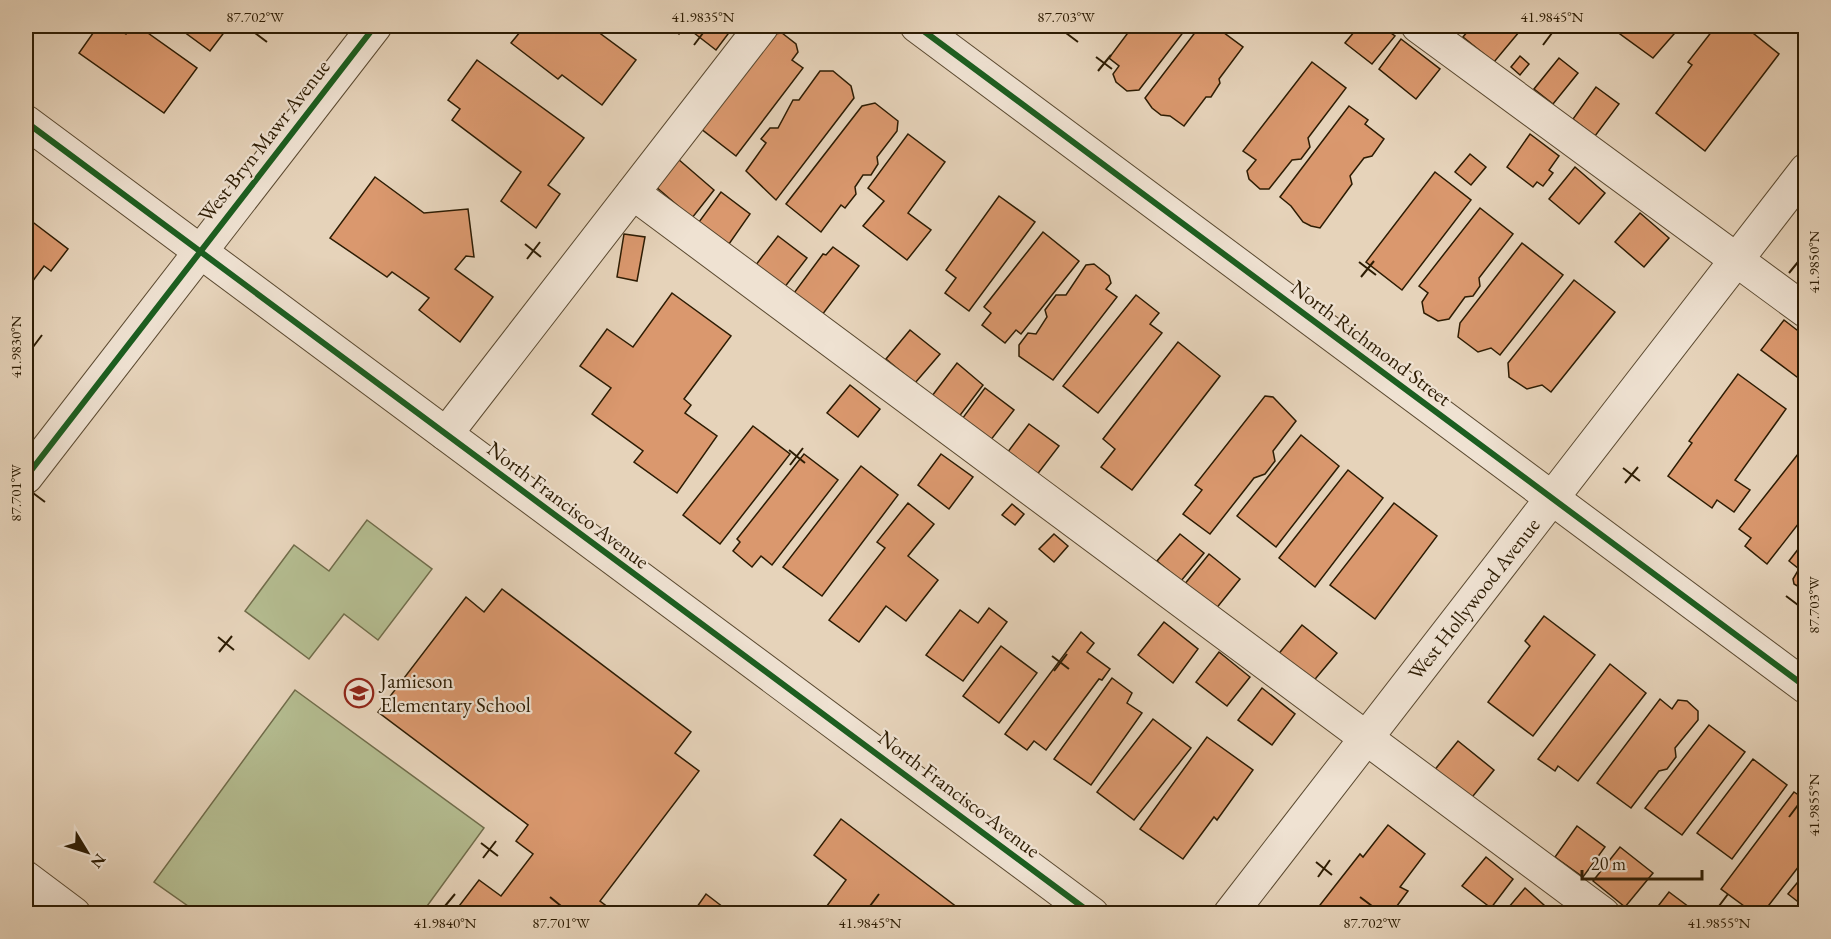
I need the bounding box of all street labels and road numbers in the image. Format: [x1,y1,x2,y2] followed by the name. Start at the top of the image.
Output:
[192,54,336,227] street label: West Bryn Mawr Avenue
[1286,273,1457,412] street label: North Richmond Street
[482,435,655,574] street label: North Francisco Avenue
[1402,512,1546,685] street label: West Hollywood Avenue
[873,724,1046,863] street label: North Francisco Avenue

